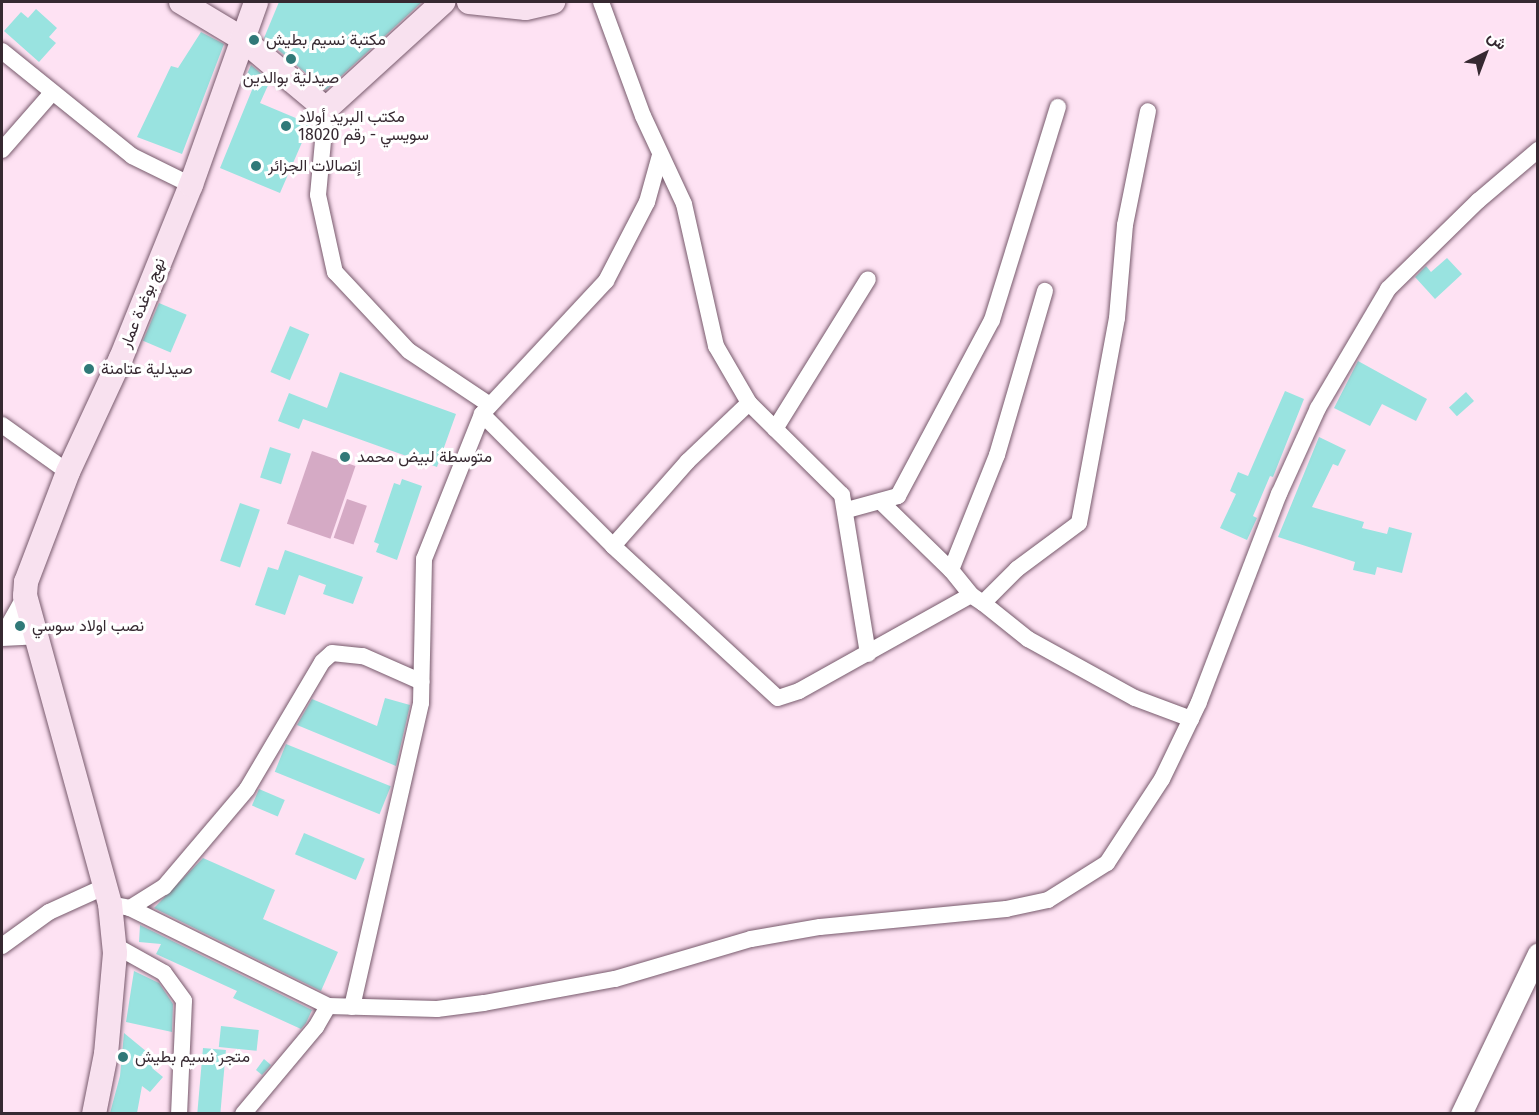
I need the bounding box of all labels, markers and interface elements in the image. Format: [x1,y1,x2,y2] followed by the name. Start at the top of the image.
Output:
[1455,24,1515,84] north arrow
[1484,27,1511,54] text: ش
[266,30,386,50] place label: مكتبة نسيم بطيش
[247,33,261,47] marker: مكتبة نسيم بطيش
[284,52,298,66] marker: صيدلية بوالدين
[243,68,339,88] place label: صيدلية بوالدين
[298,107,429,145] place label: مكتب البريد أولاد سويسي - رقم 18020
[279,119,293,133] marker: مكتب البريد أولاد سويسي - رقم 18020
[268,156,361,176] place label: إتصالات الجزائر
[249,159,263,173] marker: إتصالات الجزائر
[116,255,170,351] street label: نهج بوغدة عمار
[101,359,193,379] place label: صيدلية عتامنة
[82,362,96,376] marker: صيدلية عتامنة
[357,447,492,467] place label: متوسطة لبيض محمد
[338,450,352,464] marker: متوسطة لبيض محمد
[32,616,144,636] place label: نصب اولاد سوسي
[13,619,27,633] marker: نصب اولاد سوسي
[135,1047,250,1067] place label: متجر نسيم بطيش
[116,1050,130,1064] marker: متجر نسيم بطيش

